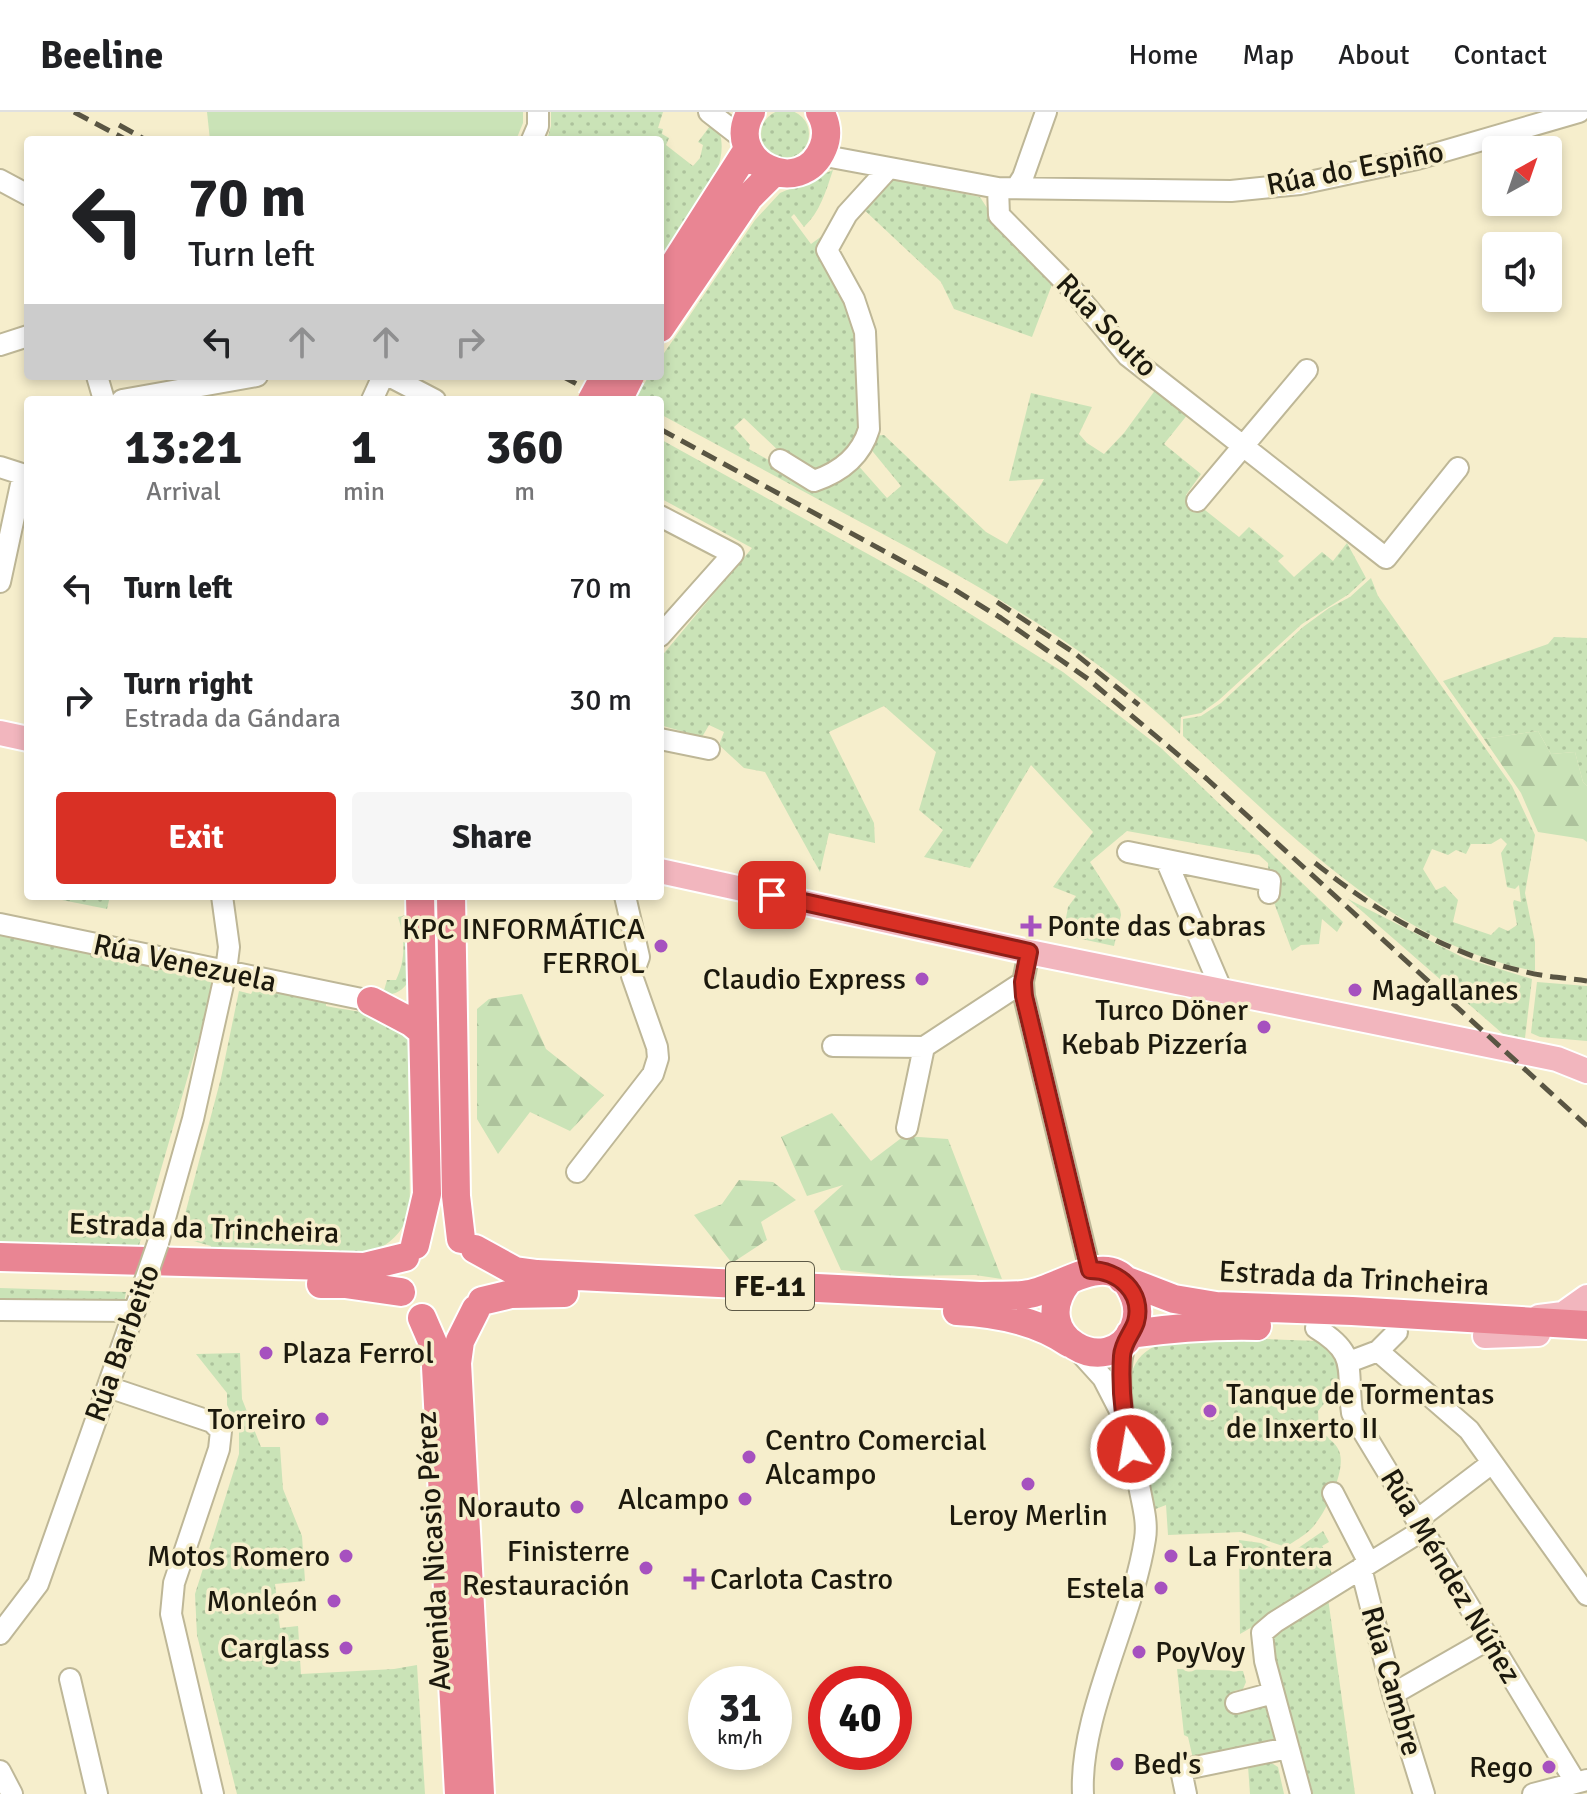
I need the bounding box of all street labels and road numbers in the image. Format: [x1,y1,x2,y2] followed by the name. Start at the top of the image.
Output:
[1263,133,1447,204] street label: Rúa do Espiño
[1048,266,1165,385] street label: Rúa Souto
[90,926,280,1001] street label: Rúa Venezuela
[68,1205,340,1252] street label: Estrada da Trincheira
[1218,1253,1490,1304] street label: Estrada da Trincheira
[77,1259,168,1427] street label: Rúa Barbeito
[726,1262,814,1310] road number: FE-11
[408,1410,459,1692] street label: Avenida Nicasio Pérez
[1372,1462,1529,1690] street label: Rúa Méndez Núñez
[1353,1602,1431,1760] street label: Rúa Cambre

